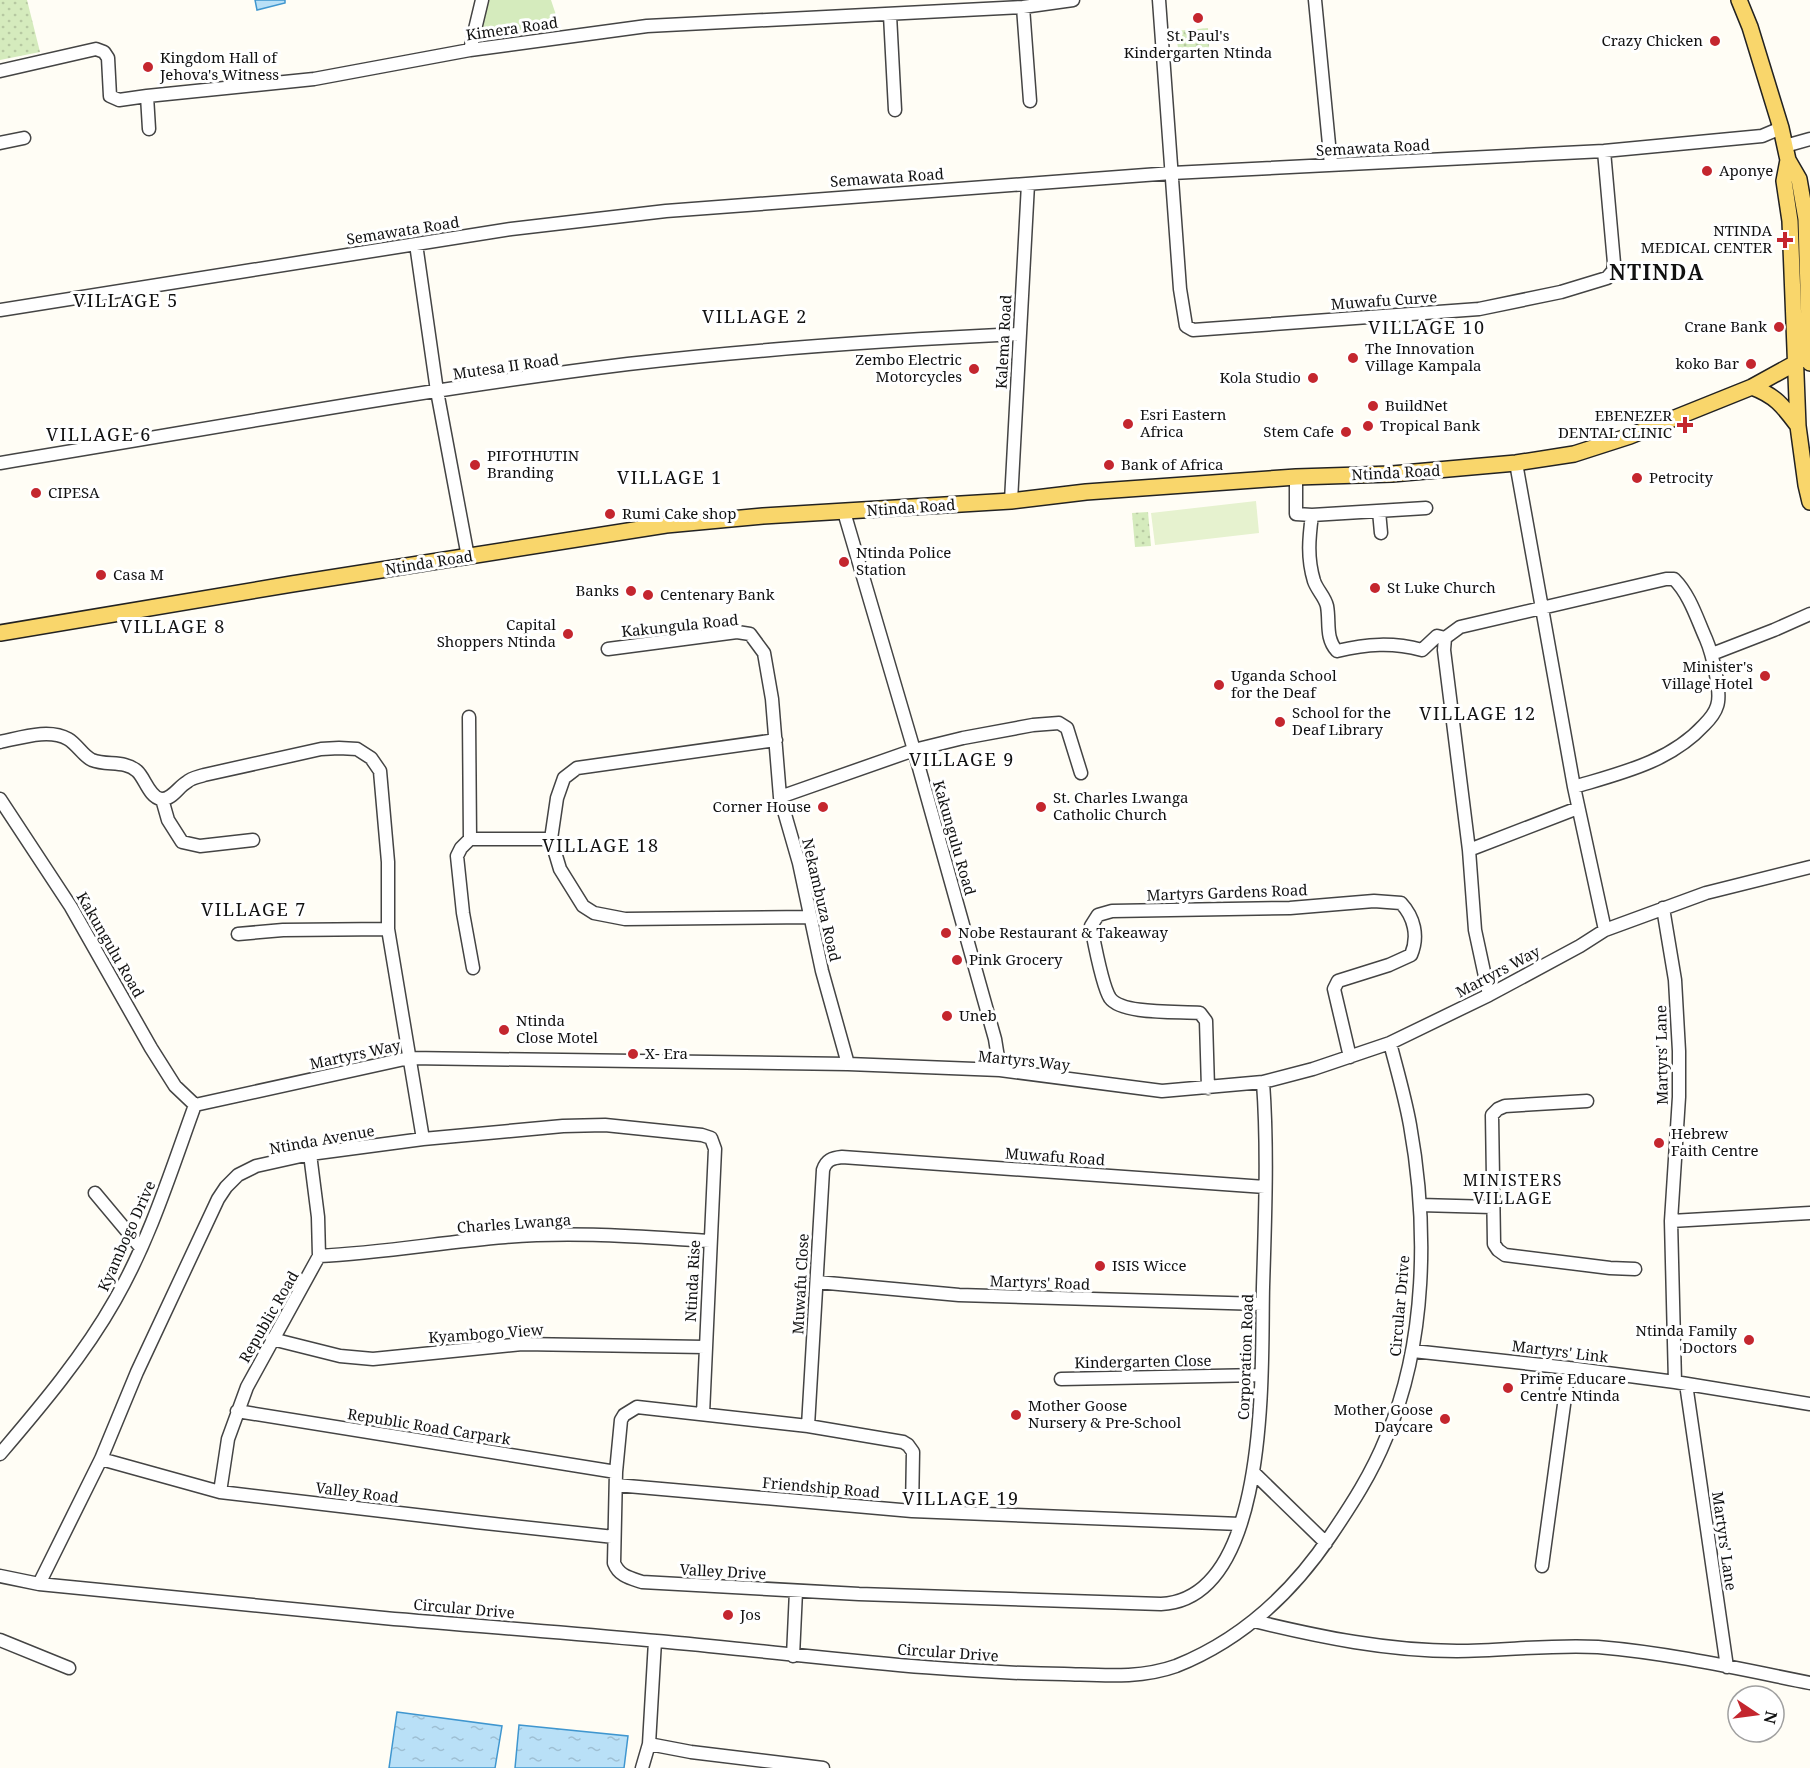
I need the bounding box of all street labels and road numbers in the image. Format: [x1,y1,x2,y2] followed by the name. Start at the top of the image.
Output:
[465,12,559,44] street label: Kimera Road
[1316,134,1430,160] street label: Semawata Road
[829,163,944,191] street label: Semawata Road
[345,211,461,249] street label: Semawata Road
[1330,286,1438,314] street label: Muwafu Curve
[991,294,1015,390] street label: Kalema Road
[451,349,560,383] street label: Mutesa II Road
[1351,460,1441,484] street label: Ntinda Road
[866,494,956,520] street label: Ntinda Road
[383,545,474,579] street label: Ntinda Road
[620,609,739,641] street label: Kakungula Road
[929,778,981,898] street label: Kakungulu Road
[798,836,846,963] street label: Nekambuza Road
[1146,879,1308,905] street label: Martyrs Gardens Road
[73,888,149,1001] street label: Kakungulu Road
[1452,940,1543,1002] street label: Martyrs Way
[1650,1005,1672,1105] street label: Martyrs' Lane
[308,1035,403,1073] street label: Martyrs Way
[977,1045,1072,1075] street label: Martyrs Way
[268,1120,376,1158] street label: Ntinda Avenue
[1004,1143,1106,1169] street label: Muwafu Road
[93,1177,159,1294] street label: Kyambogo Drive
[456,1209,572,1237] street label: Charles Lwanga
[787,1233,813,1335] street label: Muwafu Close
[680,1239,704,1323] street label: Ntinda Rise
[1385,1254,1413,1357] street label: Circular Drive
[234,1267,302,1366] street label: Republic Road
[989,1270,1091,1294] street label: Martyrs' Road
[1233,1293,1257,1421] street label: Corporation Road
[428,1319,544,1347] street label: Kyambogo View
[1511,1335,1610,1367] street label: Martyrs' Link
[1074,1350,1212,1372] street label: Kindergarten Close
[346,1403,512,1449] street label: Republic Road Carpark
[761,1472,881,1502] street label: Friendship Road
[314,1477,400,1507] street label: Valley Road
[1708,1490,1742,1592] street label: Martyrs' Lane
[679,1559,767,1583] street label: Valley Drive
[413,1594,516,1622] street label: Circular Drive
[897,1638,999,1666] street label: Circular Drive

